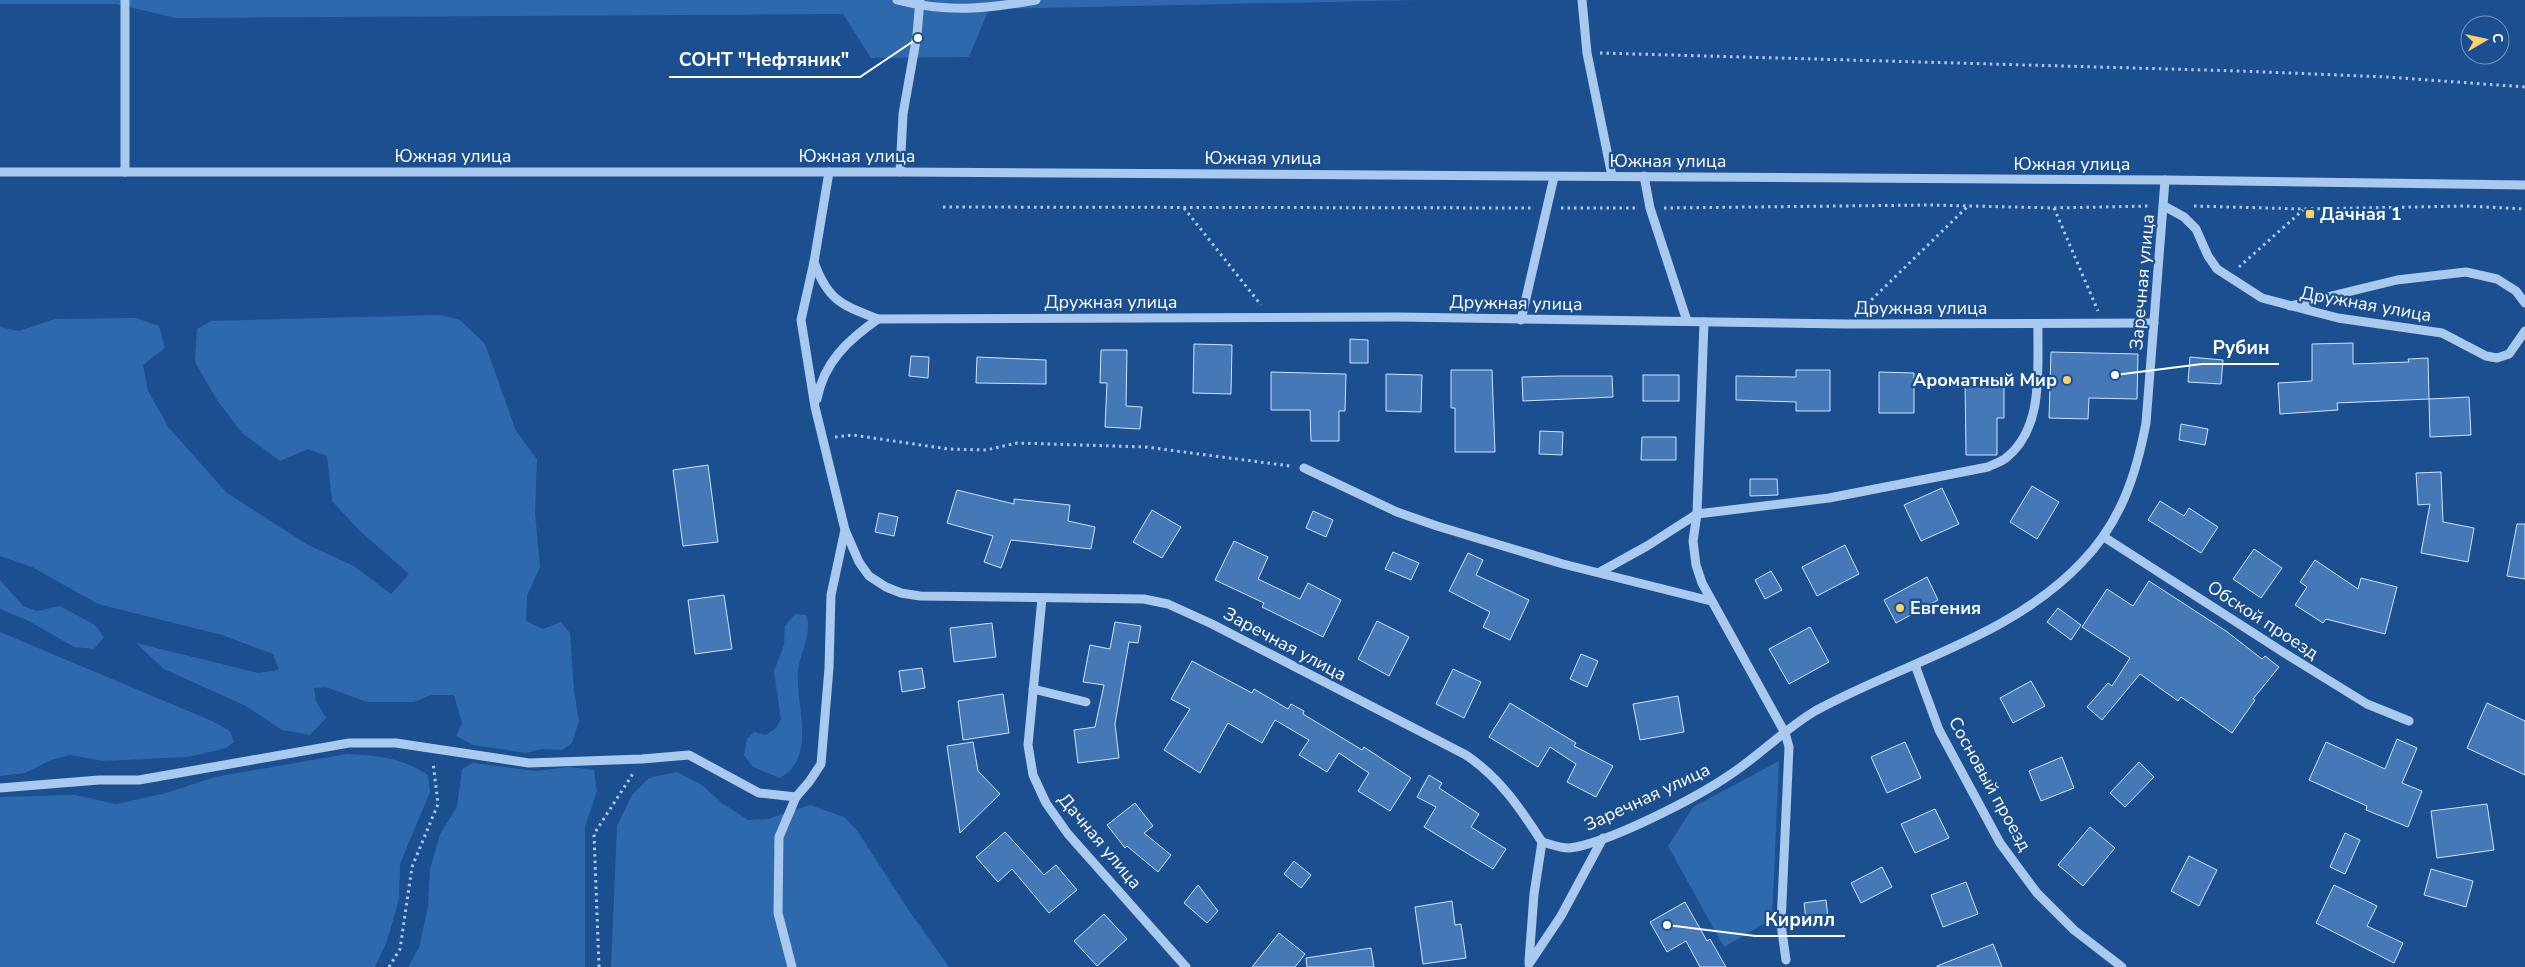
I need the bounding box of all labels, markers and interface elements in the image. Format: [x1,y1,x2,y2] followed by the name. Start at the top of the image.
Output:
[2460,15,2510,65] north arrow
[2487,32,2508,45] text: С
[669,43,860,77] callout: СОНТ "Нефтяник"
[679,47,849,73] text: СОНТ "Нефтяник"
[394,144,512,168] street label: Южная улица
[798,144,916,168] street label: Южная улица
[1204,146,1322,170] street label: Южная улица
[1609,149,1727,173] street label: Южная улица
[2013,152,2131,176] street label: Южная улица
[2320,202,2402,226] place label: Дачная 1
[2304,208,2316,220] marker: Дачная 1
[2124,213,2160,351] street label: Заречная улица
[2298,281,2434,327] street label: Дружная улица
[1045,290,1177,314] street label: Дружная улица
[1449,290,1583,316] street label: Дружная улица
[1855,296,1987,320] street label: Дружная улица
[2202,330,2279,364] callout: Рубин
[2213,335,2269,361] text: Рубин
[1913,368,2057,392] place label: Ароматный Мир
[2061,374,2073,386] marker: Ароматный Мир
[2203,575,2324,665] street label: Обской проезд
[1910,596,1981,620] place label: Евгения
[1219,601,1351,687] street label: Заречная улица
[1894,602,1906,614] marker: Евгения
[1943,712,2037,856] street label: Сосновый проезд
[1580,757,1714,837] street label: Заречная улица
[1053,788,1147,894] street label: Дачная улица
[1755,902,1845,936] callout: Кирилл
[1765,907,1835,933] text: Кирилл

